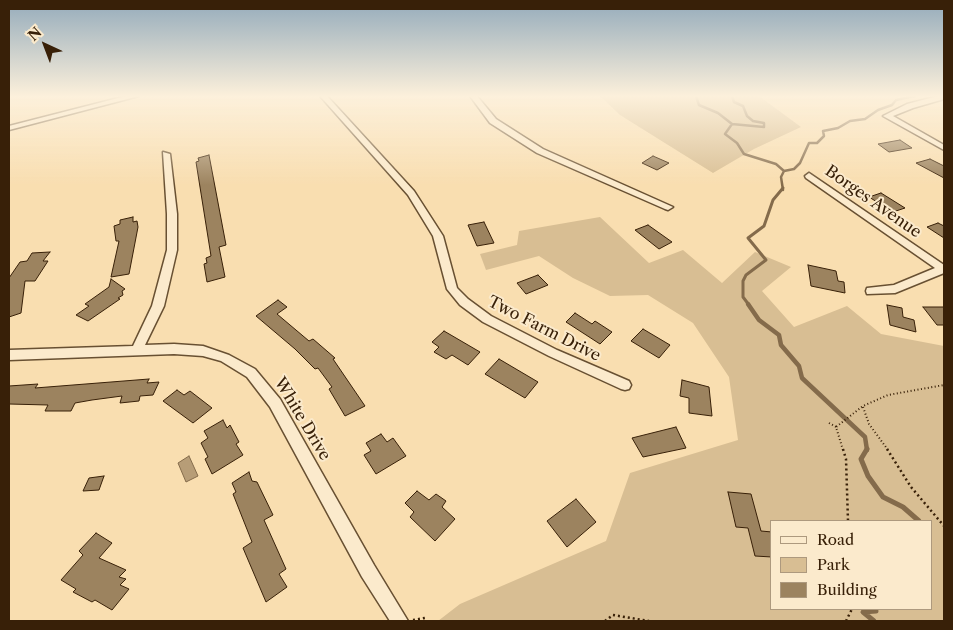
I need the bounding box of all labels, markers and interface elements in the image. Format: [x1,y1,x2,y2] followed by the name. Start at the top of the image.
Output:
[20,20,70,70] north arrow
[24,23,45,45] text: N
[821,162,925,242] street label: Borges Avenue
[484,292,604,366] street label: Two Farm Drive
[270,374,334,464] street label: White Drive
[770,520,933,610] legend
[817,530,854,549] text: Road
[817,555,850,574] text: Park
[817,580,877,599] text: Building

